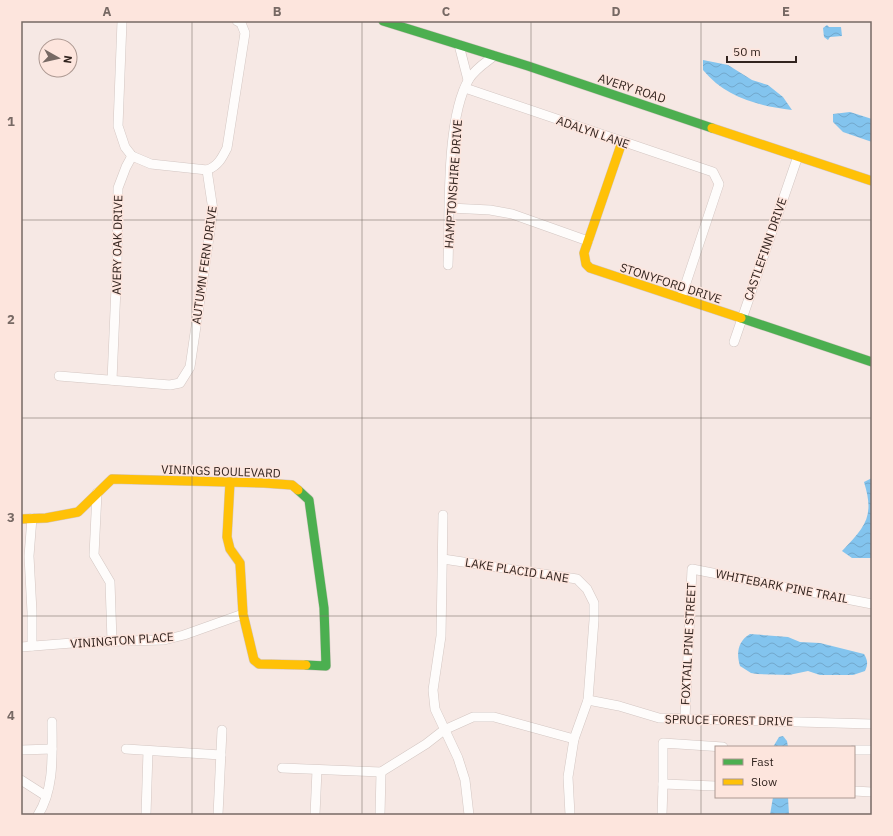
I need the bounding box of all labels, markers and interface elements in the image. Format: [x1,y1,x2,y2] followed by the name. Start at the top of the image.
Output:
[103,3,112,20] text: A
[273,3,282,20] text: B
[442,3,451,20] text: C
[611,3,621,20] text: D
[782,3,790,20] text: E
[38,38,78,78] north arrow
[727,38,796,64] scale bar
[733,44,761,59] text: 50 m
[60,54,75,64] text: N
[596,70,668,106] street label: AVERY ROAD
[555,112,631,152] street label: ADALYN LANE
[7,113,15,130] text: 1
[441,119,465,249] street label: HAMPTONSHIRE DRIVE
[109,195,125,295] street label: AVERY OAK DRIVE
[740,196,790,302] street label: CASTLEFINN DRIVE
[188,205,220,325] street label: AUTUMN FERN DRIVE
[618,259,724,307] street label: STONYFORD DRIVE
[7,311,15,328] text: 2
[161,461,281,481] street label: VININGS BOULEVARD
[7,509,15,526] text: 3
[464,554,570,586] street label: LAKE PLACID LANE
[714,566,850,606] street label: WHITEBARK PINE TRAIL
[677,582,699,705] street label: FOXTAIL PINE STREET
[70,629,174,651] street label: VININGTON PLACE
[7,707,15,724] text: 4
[665,711,793,729] street label: SPRUCE FOREST DRIVE
[715,746,855,798] legend
[751,754,774,769] text: Fast
[751,774,777,789] text: Slow

